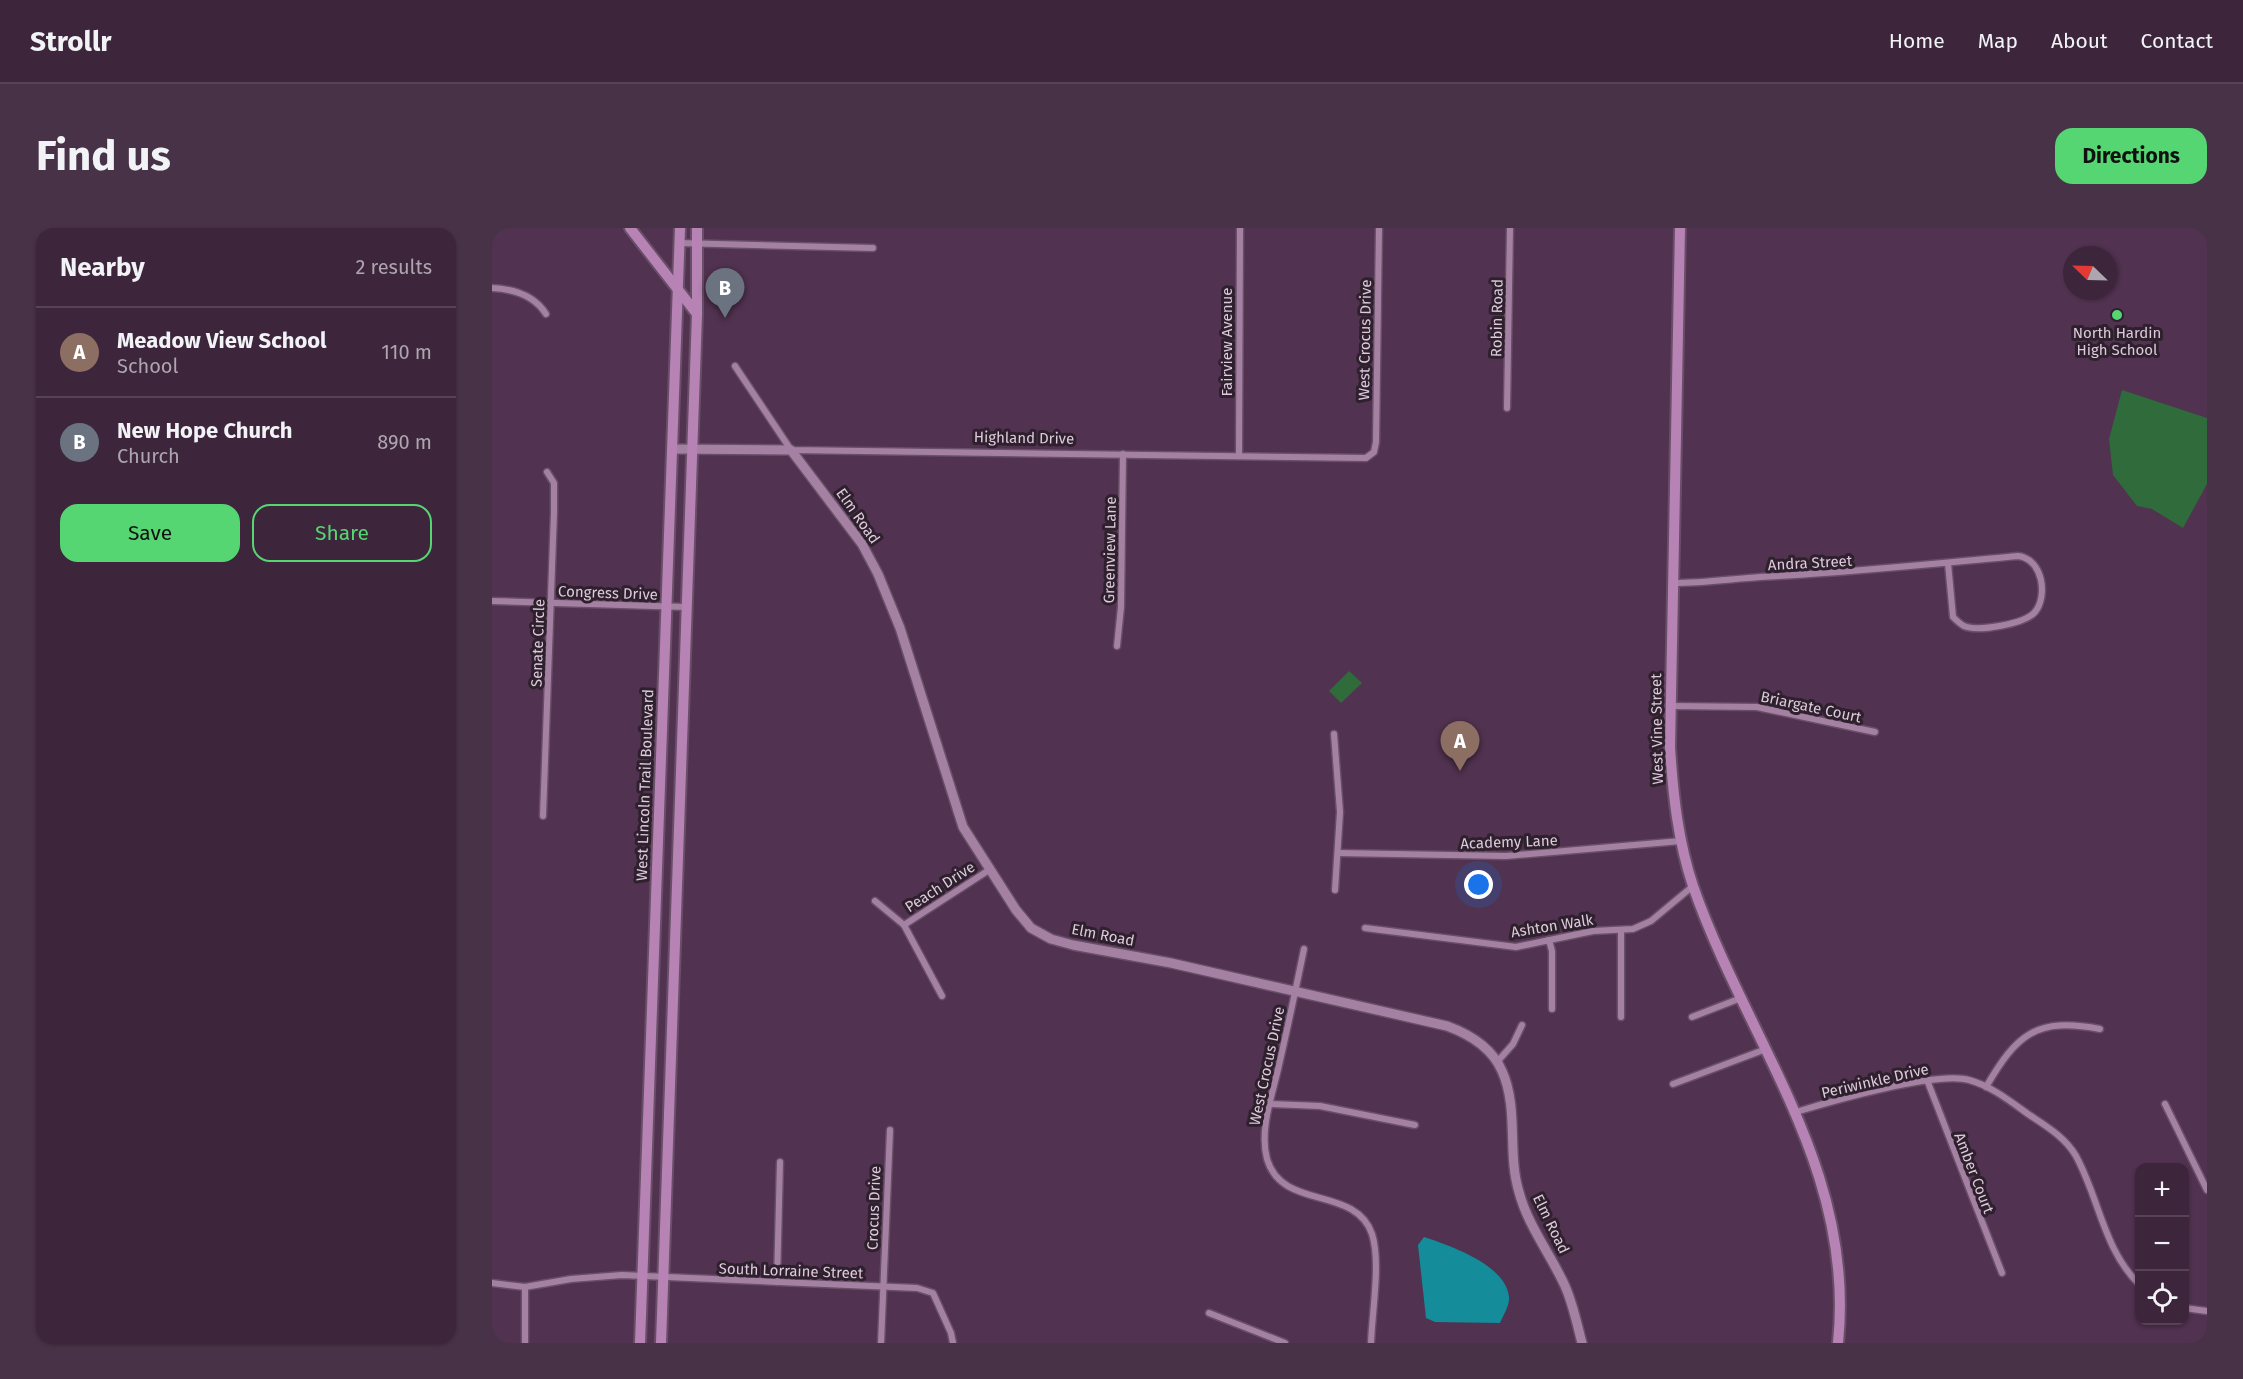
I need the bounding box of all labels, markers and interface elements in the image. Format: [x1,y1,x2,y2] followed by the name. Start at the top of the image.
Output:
[30,25,111,58] text: Strollr
[1889,28,1945,54] text: Home
[1978,28,2018,54] text: Map
[2051,28,2108,54] text: About
[2141,28,2213,54] text: Contact
[2055,128,2207,184] button: Directions
[36,131,171,181] text: Find us
[2063,246,2117,300] north arrow
[60,252,145,283] text: Nearby
[355,255,432,279] text: 2 results
[706,268,744,318] pin: B
[1355,279,1375,401] street label: West Crocus Drive
[1487,279,1507,357] street label: Robin Road
[1218,288,1236,396] street label: Fairview Avenue
[2110,308,2124,322] marker: North Hardin High School
[2073,324,2161,359] place label: North Hardin High School
[117,327,327,354] text: Meadow View School
[74,340,85,364] text: A
[381,340,432,364] text: 110 m
[117,354,178,378] text: School
[117,417,293,444] text: New Hope Church
[974,428,1074,448] street label: Highland Drive
[73,430,86,454] text: B
[377,430,432,454] text: 890 m
[117,444,180,468] text: Church
[832,485,884,547] street label: Elm Road
[1100,496,1120,604] street label: Greenview Lane
[60,504,240,562] button: Save
[252,504,432,562] button: Share
[1767,552,1853,574] street label: Andra Street
[558,582,658,604] street label: Congress Drive
[527,599,549,687] street label: Senate Circle
[1647,673,1667,785] street label: West Vine Street
[1759,688,1864,727] street label: Briargate Court
[633,689,657,881] street label: West Lincoln Trail Boulevard
[1440,722,1480,771] pin: A
[1460,831,1558,853] street label: Academy Lane
[902,858,978,916] street label: Peach Drive
[1464,870,1493,899] your location
[1510,911,1595,941] street label: Ashton Walk
[1070,920,1136,950] street label: Elm Road
[1246,1005,1288,1127] street label: West Crocus Drive
[1820,1060,1930,1102] street label: Periwinkle Drive
[1950,1130,1998,1216] street label: Amber Court
[2135,1163,2189,1325] map controls
[2135,1163,2189,1217] button: +
[864,1166,884,1250] street label: Crocus Drive
[1529,1191,1573,1257] street label: Elm Road
[2135,1217,2189,1271] button: −
[718,1259,864,1283] street label: South Lorraine Street
[2135,1271,2189,1325] button: locate

